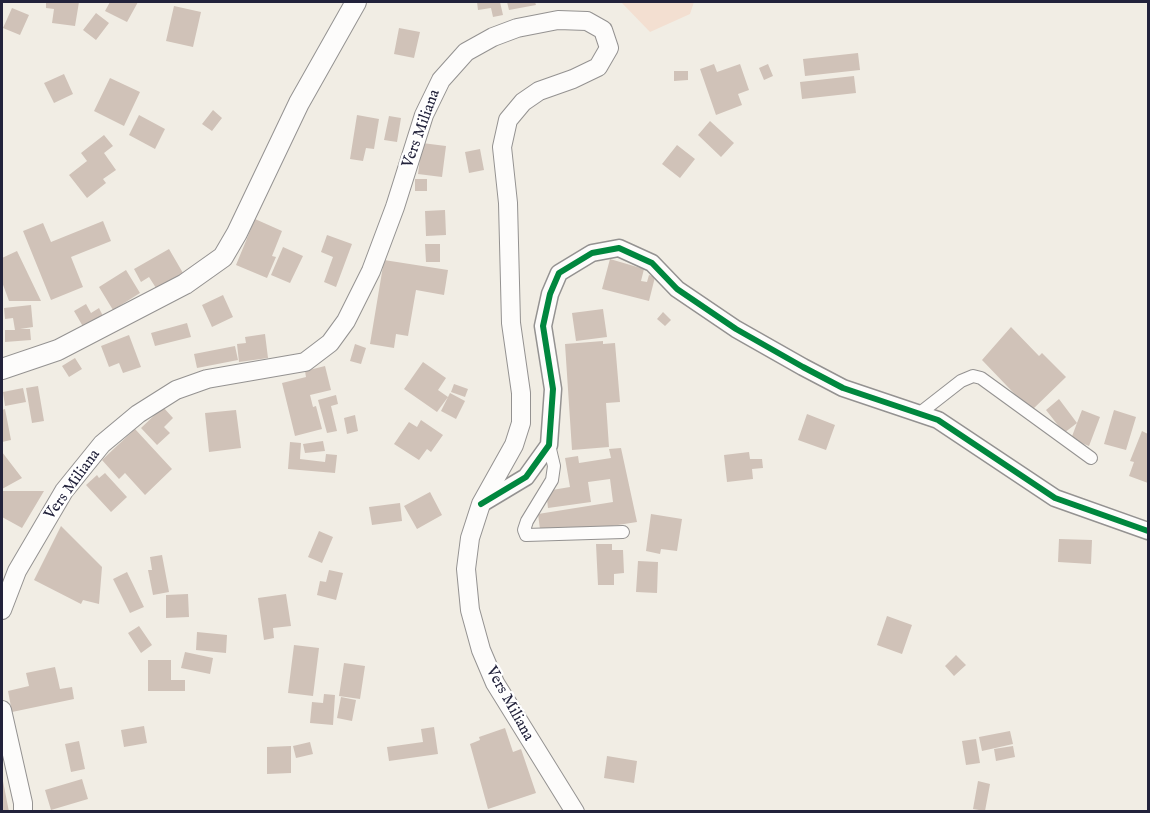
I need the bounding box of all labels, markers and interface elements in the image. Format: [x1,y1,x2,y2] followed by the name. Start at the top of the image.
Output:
[399,87,445,171] street label: Vers Miliana
[41,446,105,524] street label: Vers Miliana
[481,663,537,745] street label: Vers Miliana

